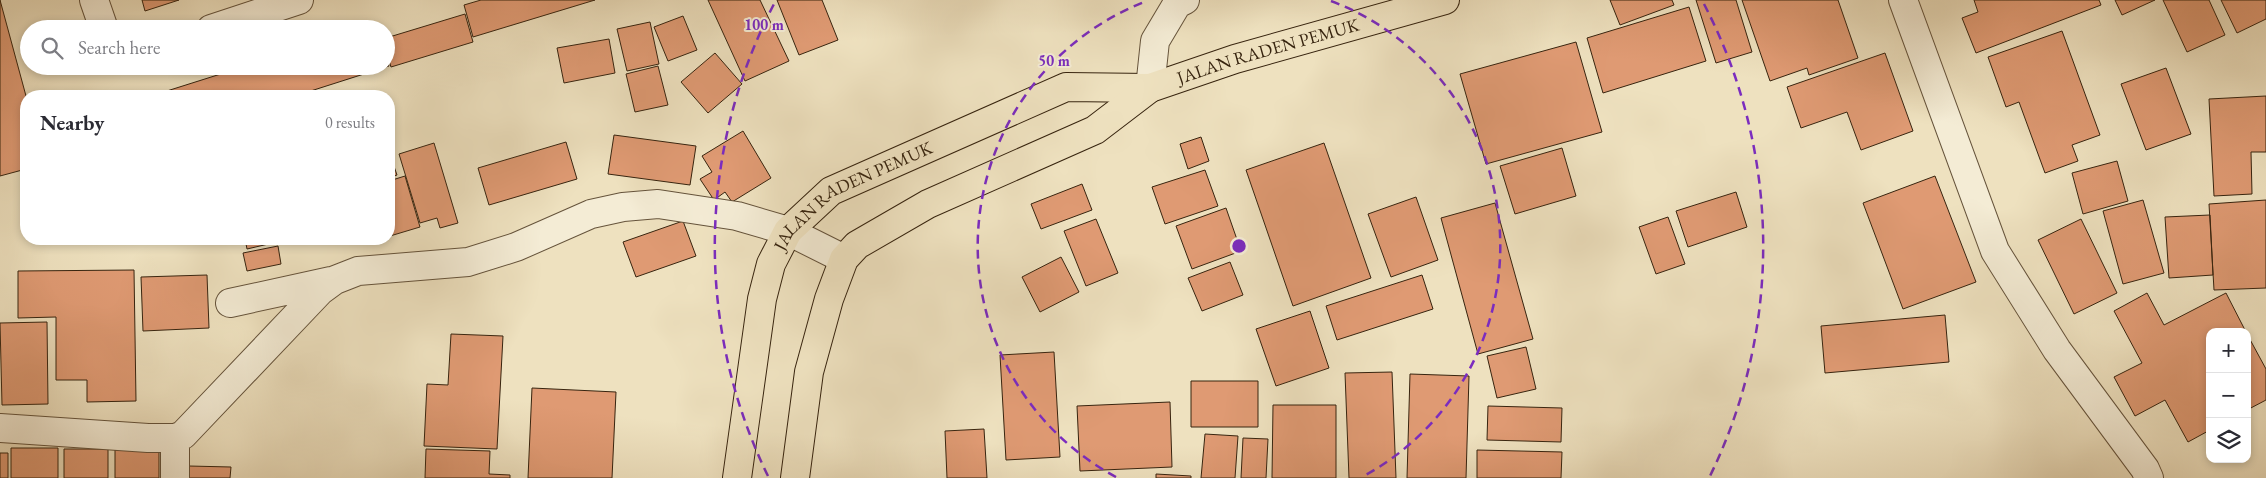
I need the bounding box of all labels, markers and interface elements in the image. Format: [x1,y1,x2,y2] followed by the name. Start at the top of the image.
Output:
[1172,13,1362,90] street label: JALAN RADEN PEMUK
[744,15,784,34] text: 100 m
[20,20,395,75] search box
[38,34,66,62] icon: search
[78,35,160,60] text: Search here
[1038,51,1070,70] text: 50 m
[40,109,104,136] text: Nearby
[325,112,375,133] text: 0 results
[767,135,936,256] street label: JALAN RADEN PEMUK
[1230,237,1248,255] centre of rings
[2206,328,2251,463] map controls
[2206,328,2251,373] button: +
[2206,373,2251,418] button: −
[2206,418,2251,463] button: layers

